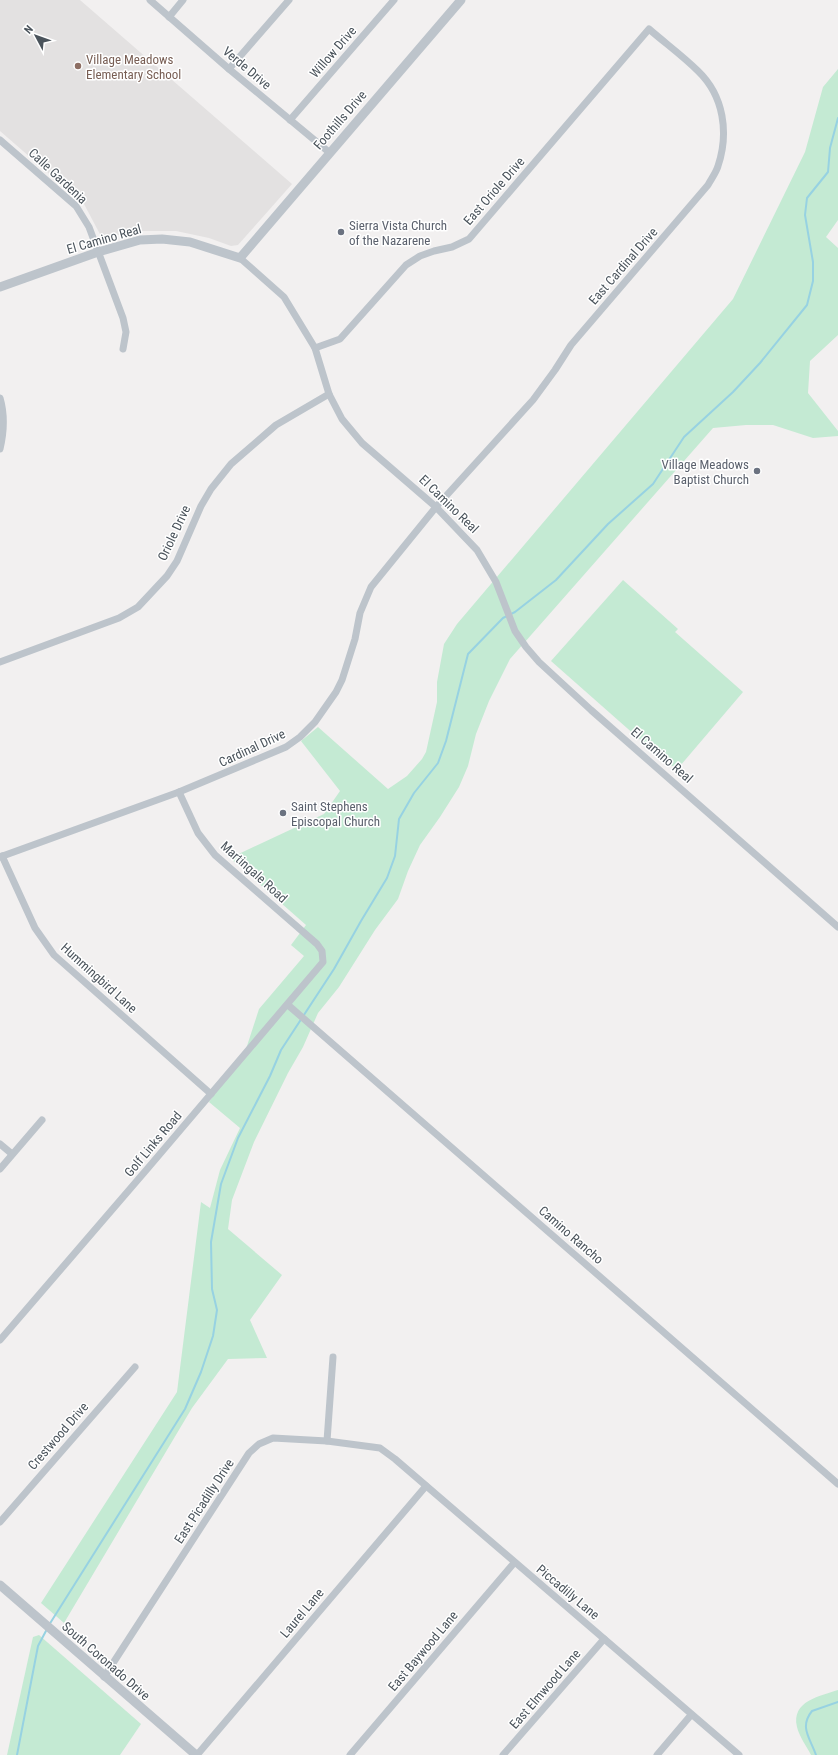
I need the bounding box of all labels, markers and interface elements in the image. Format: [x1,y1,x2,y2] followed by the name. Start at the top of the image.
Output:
[16,16,56,56] north arrow
[22,23,36,37] text: N
[307,23,359,81] street label: Willow Drive
[220,43,274,93] street label: Verde Drive
[86,52,181,82] place label: Village Meadows Elementary School
[73,61,83,71] marker: Village Meadows Elementary School
[310,87,370,153] street label: Foothills Drive
[26,145,90,207] street label: Calle Gardenia
[461,154,527,228] street label: East Oriole Drive
[349,218,447,248] place label: Sierra Vista Church of the Nazarene
[65,221,143,257] street label: El Camino Real
[586,225,660,307] street label: East Cardinal Drive
[336,227,346,237] marker: Sierra Vista Church of the Nazarene
[662,457,749,487] place label: Village Meadows Baptist Church
[752,466,762,476] marker: Village Meadows Baptist Church
[416,472,482,536] street label: El Camino Real
[155,503,193,563] street label: Oriole Drive
[628,724,696,786] street label: El Camino Real
[217,726,287,770] street label: Cardinal Drive
[291,799,380,829] place label: Saint Stephens Episcopal Church
[278,808,288,818] marker: Saint Stephens Episcopal Church
[218,838,290,906] street label: Martingale Road
[58,940,140,1016] street label: Hummingbird Lane
[121,1108,185,1180] street label: Golf Links Road
[536,1203,606,1267] street label: Camino Rancho
[25,1399,91,1473] street label: Crestwood Drive
[171,1456,237,1546] street label: East Picadilly Drive
[534,1561,602,1623] street label: Piccadilly Lane
[277,1585,327,1641] street label: Laurel Lane
[385,1608,461,1694] street label: East Baywood Lane
[59,1619,153,1703] street label: South Coronado Drive
[506,1646,584,1732] street label: East Elmwood Lane

